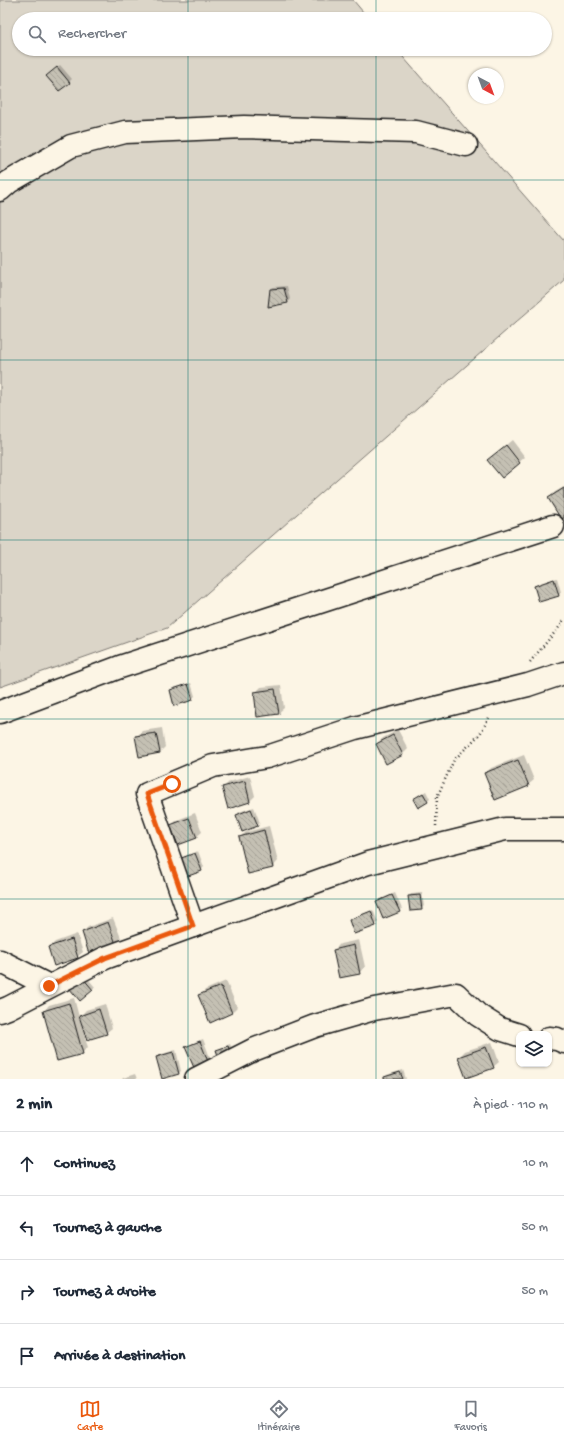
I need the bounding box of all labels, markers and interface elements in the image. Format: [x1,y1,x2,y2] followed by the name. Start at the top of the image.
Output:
[12,12,552,56] search box
[26,23,48,45] icon: search
[58,25,126,43] text: Rechercher
[468,68,504,104] north arrow
[163,775,181,793] route start
[40,977,58,995] route end
[516,1031,552,1067] map controls
[516,1031,552,1067] button: layers
[16,1095,52,1115] text: 2 min
[473,1098,548,1113] text: À pied · 110 m
[16,1153,38,1175] icon: ahead
[54,1155,115,1173] text: Continuez
[523,1156,548,1171] text: 10 m
[16,1217,38,1239] icon: left
[54,1219,162,1237] text: Tournez à gauche
[521,1220,548,1235] text: 50 m
[16,1281,38,1303] icon: right
[54,1283,156,1301] text: Tournez à droite
[521,1284,548,1299] text: 50 m
[16,1345,38,1367] icon: arrive
[54,1347,185,1365] text: Arrivée à destination
[77,1398,103,1434] tab: Carte
[258,1398,300,1434] tab: Itinéraire
[454,1398,487,1434] tab: Favoris

